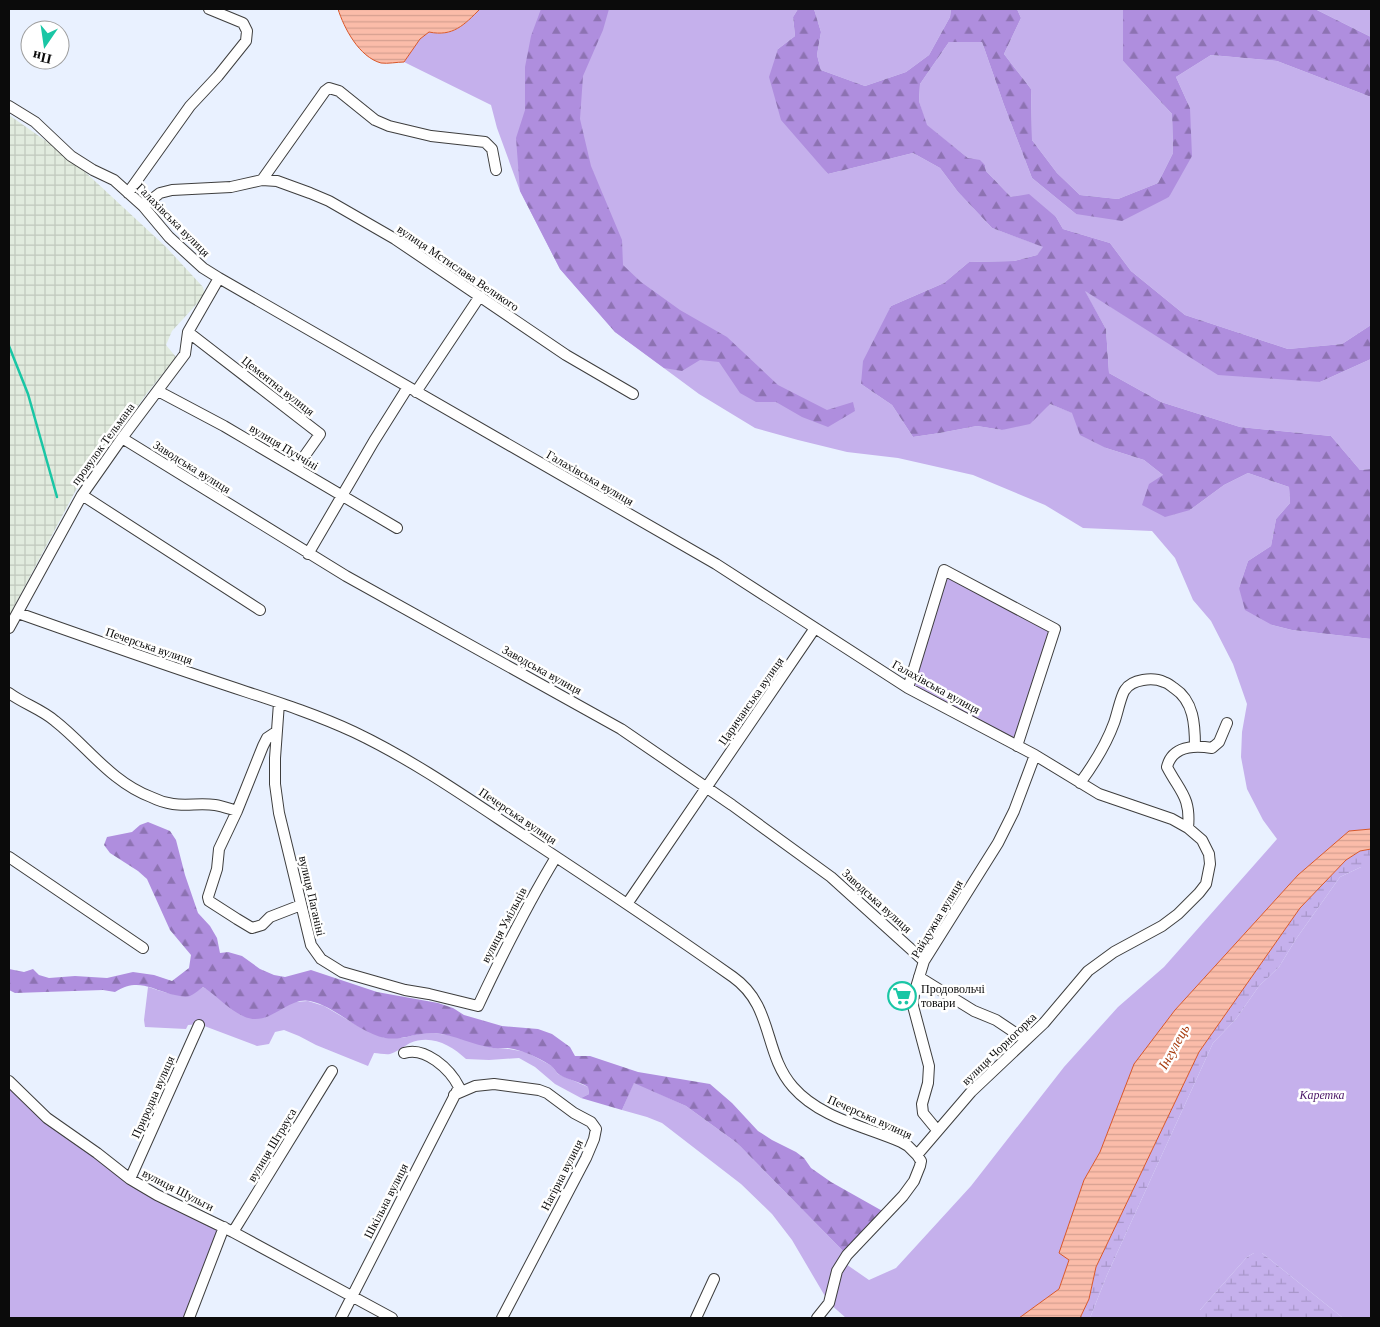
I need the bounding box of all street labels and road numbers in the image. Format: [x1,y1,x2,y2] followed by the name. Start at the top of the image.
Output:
[133,180,213,260] street label: Галахівська вулиця
[394,222,522,314] street label: вулиця Мстислава Великого
[239,353,318,419] street label: Цементна вулиця
[68,400,138,488] street label: провулок Тельмана
[247,421,322,473] street label: вулиця Пуччіні
[151,438,234,497] street label: Заводська вулиця
[544,447,636,509] street label: Галахівська вулиця
[104,625,195,668] street label: Печерська вулиця
[500,642,585,698] street label: Заводська вулиця
[715,654,787,748] street label: Царичанська вулиця
[890,657,983,717] street label: Галахівська вулиця
[476,785,560,847] street label: Печерська вулиця
[296,855,328,938] street label: вулиця Паганіні
[839,866,915,936] street label: Заводська вулиця
[908,877,966,961] street label: Райдужна вулиця
[478,885,530,965] street label: вулиця Умільців
[959,1009,1040,1088] street label: вулиця Чорногорка
[129,1053,178,1140] street label: Природна вулиця
[826,1092,915,1142] street label: Печерська вулиця
[245,1105,300,1184] street label: вулиця Штрауса
[538,1137,586,1213] street label: Нагірна вулиця
[361,1161,411,1241] street label: Шкільна вулиця
[140,1166,217,1214] street label: вулиця Шульги

